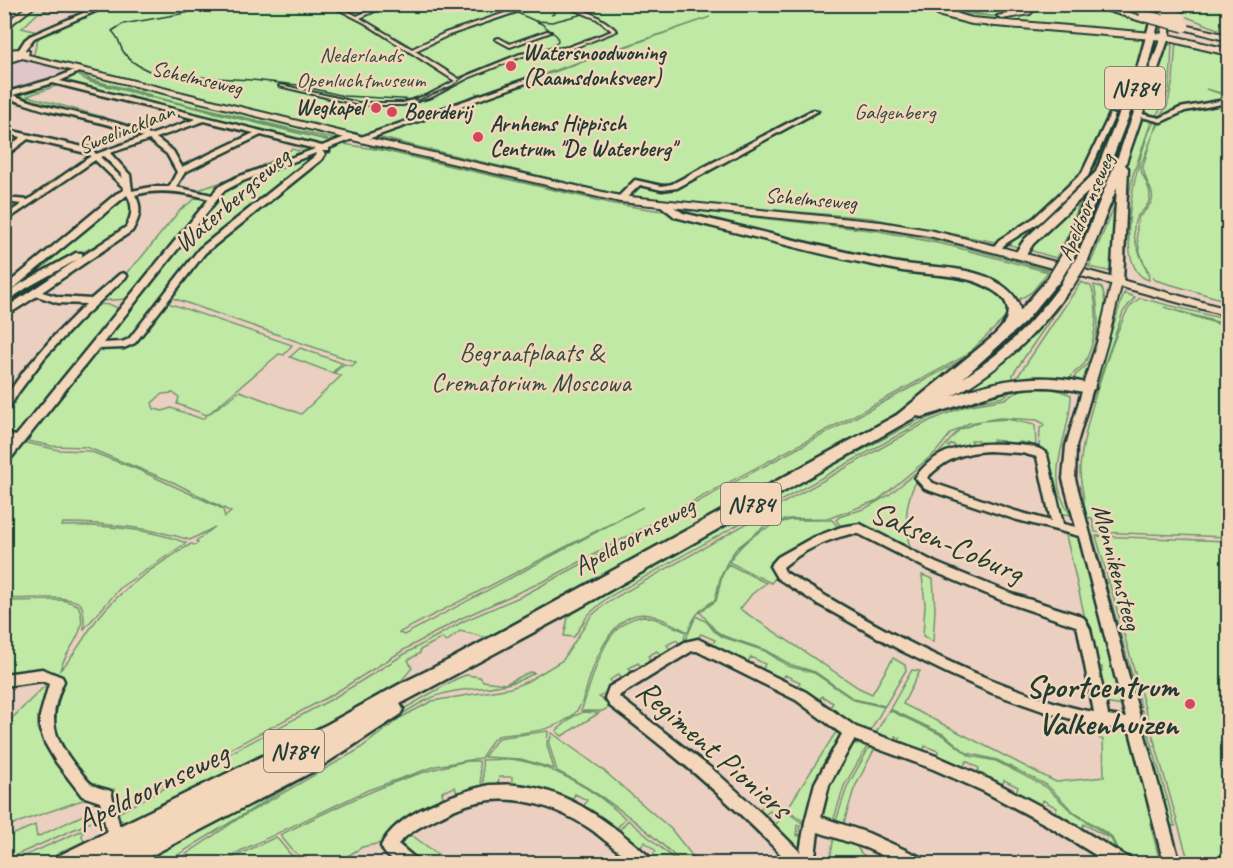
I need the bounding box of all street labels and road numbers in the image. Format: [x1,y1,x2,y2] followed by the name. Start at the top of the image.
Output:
[149,54,246,102] street label: Schelmseweg
[1105,67,1165,109] road number: N784
[74,97,179,161] street label: Sweelincklaan
[167,139,298,259] street label: Waterbergseweg
[1051,147,1122,265] street label: Apeldoornseweg
[764,181,859,217] street label: Schelmseweg
[721,483,781,525] road number: N784
[567,488,702,583] street label: Apeldoornseweg
[864,491,1031,593] street label: Saksen-Coburg
[1084,500,1150,635] street label: Monnikensteeg
[628,670,803,830] street label: Regiment Pioniers
[264,730,324,772] road number: N784
[69,731,237,842] street label: Apeldoornseweg

